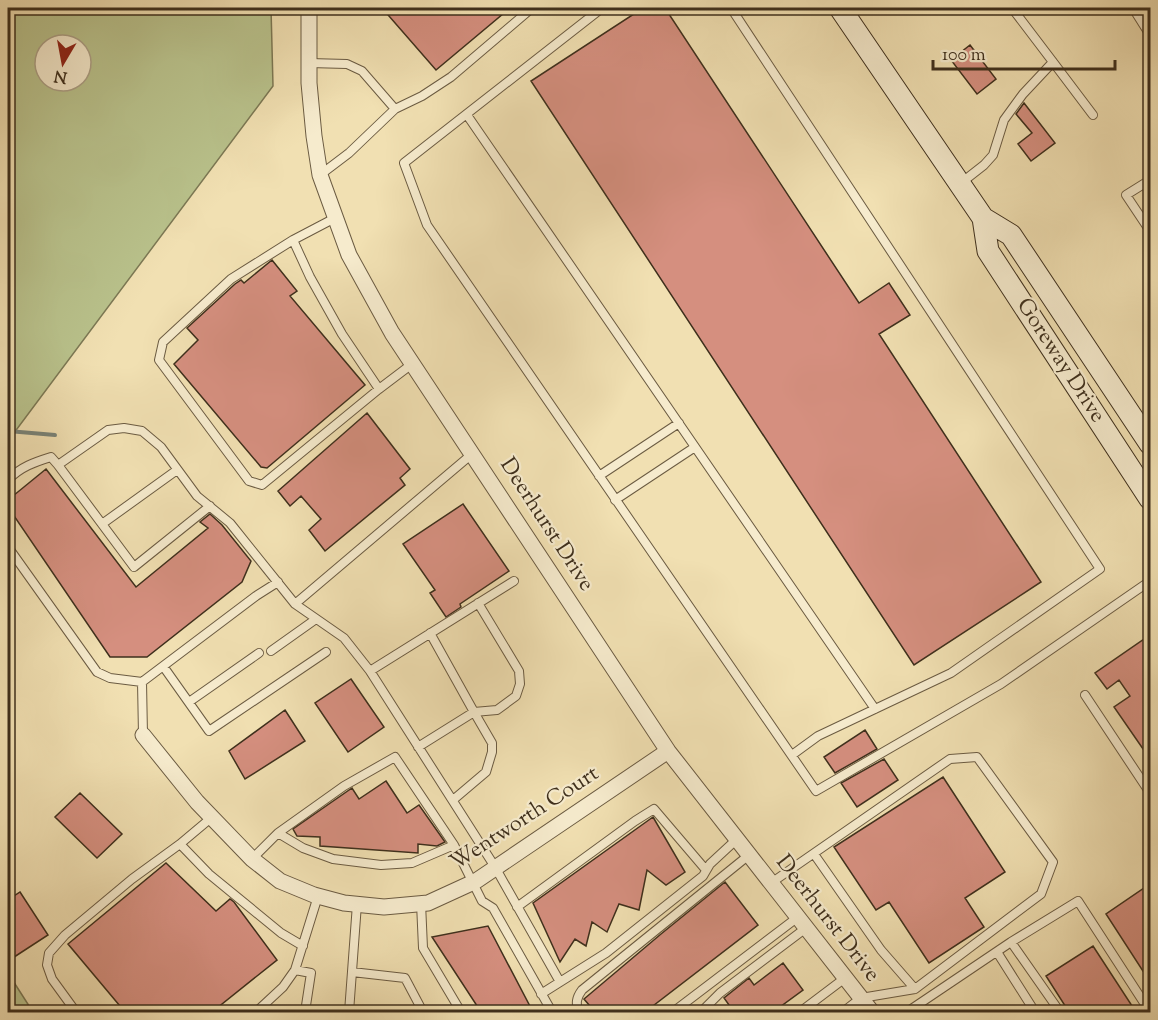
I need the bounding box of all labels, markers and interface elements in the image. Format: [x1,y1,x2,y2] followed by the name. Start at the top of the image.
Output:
[33,33,93,93] north arrow
[933,33,1114,71] scale bar
[942,43,986,69] text: 100 m
[52,63,69,88] text: N
[1008,292,1112,430] street label: Goreway Drive
[491,452,601,598] street label: Deerhurst Drive
[444,759,606,879] street label: Wentworth Court
[767,849,887,989] street label: Deerhurst Drive

